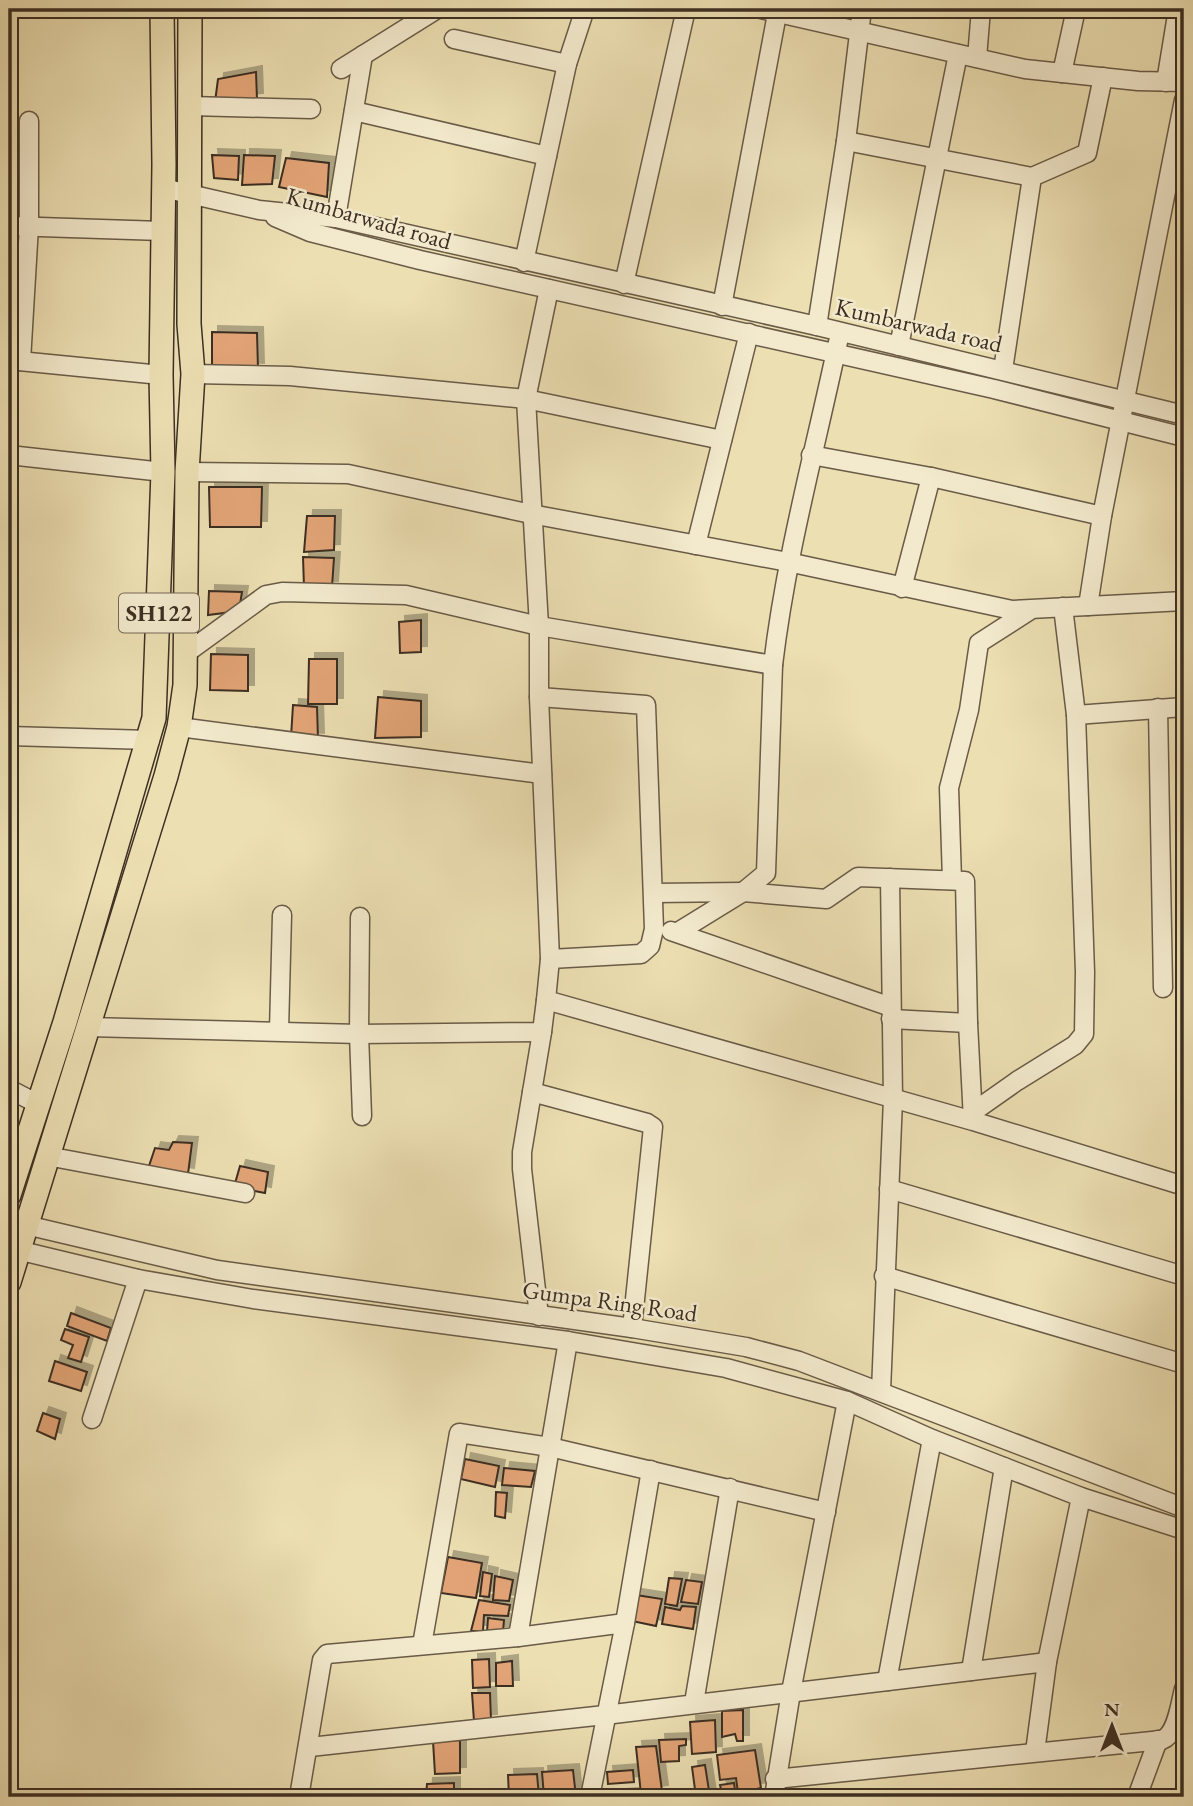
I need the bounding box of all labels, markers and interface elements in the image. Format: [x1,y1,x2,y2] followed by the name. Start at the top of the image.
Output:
[283,180,456,257] street label: Kumbarwada road
[832,291,1006,359] street label: Kumbarwada road
[119,594,199,632] road number: SH122
[521,1273,700,1329] street label: Gumpa Ring Road
[1078,1690,1148,1760] north arrow
[1104,1697,1120,1722] text: N

